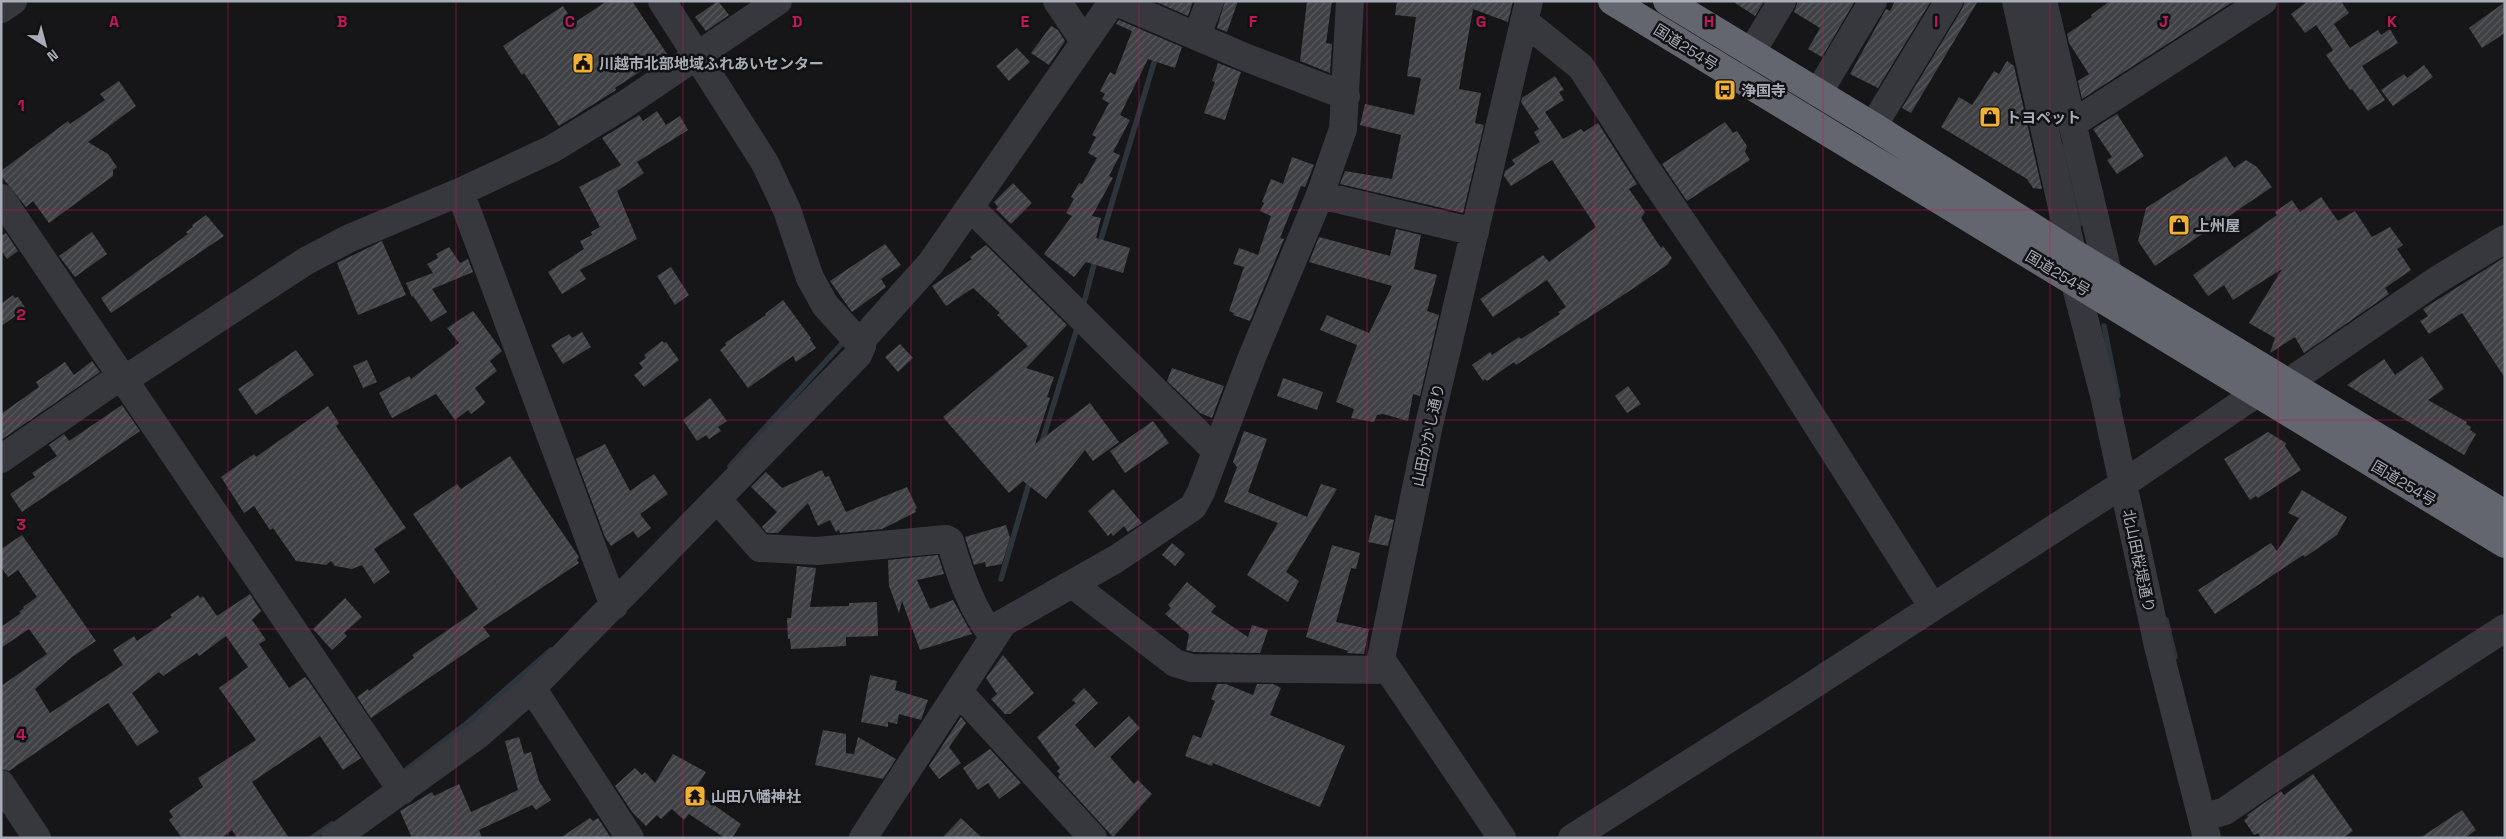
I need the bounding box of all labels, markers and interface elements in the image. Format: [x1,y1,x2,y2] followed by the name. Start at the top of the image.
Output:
[109,11,119,32] text: A
[337,11,347,32] text: B
[565,11,575,32] text: C
[792,11,802,32] text: D
[1021,11,1030,32] text: E
[1249,11,1258,32] text: F
[1476,11,1486,32] text: G
[1704,11,1714,32] text: H
[1934,11,1938,32] text: I
[2159,11,2169,32] text: J
[2387,11,2397,32] text: K
[20,20,70,70] north arrow
[1650,20,1722,74] street label: 国道254号
[44,45,62,66] text: N
[571,51,595,75] public building icon: 川越市北部地域ふれあいセンター
[599,54,824,73] place label: 川越市北部地域ふれあいセンター
[1713,78,1737,102] bus stop icon: 浄国寺
[1741,81,1786,100] place label: 浄国寺
[17,95,25,116] text: 1
[1978,105,2002,129] shop icon: トヨペット
[2006,108,2081,127] place label: トヨペット
[2167,213,2191,237] shop icon: 上州屋
[2195,216,2240,235] place label: 上州屋
[2022,246,2094,300] street label: 国道254号
[16,304,26,325] text: 2
[1408,382,1448,488] street label: 山田かかし通り
[2368,456,2440,510] street label: 国道254号
[2119,508,2159,614] street label: 北山田桜堤通り
[16,514,26,535] text: 3
[16,724,26,745] text: 4
[683,784,707,808] temple icon: 山田八幡神社
[711,787,801,806] place label: 山田八幡神社

